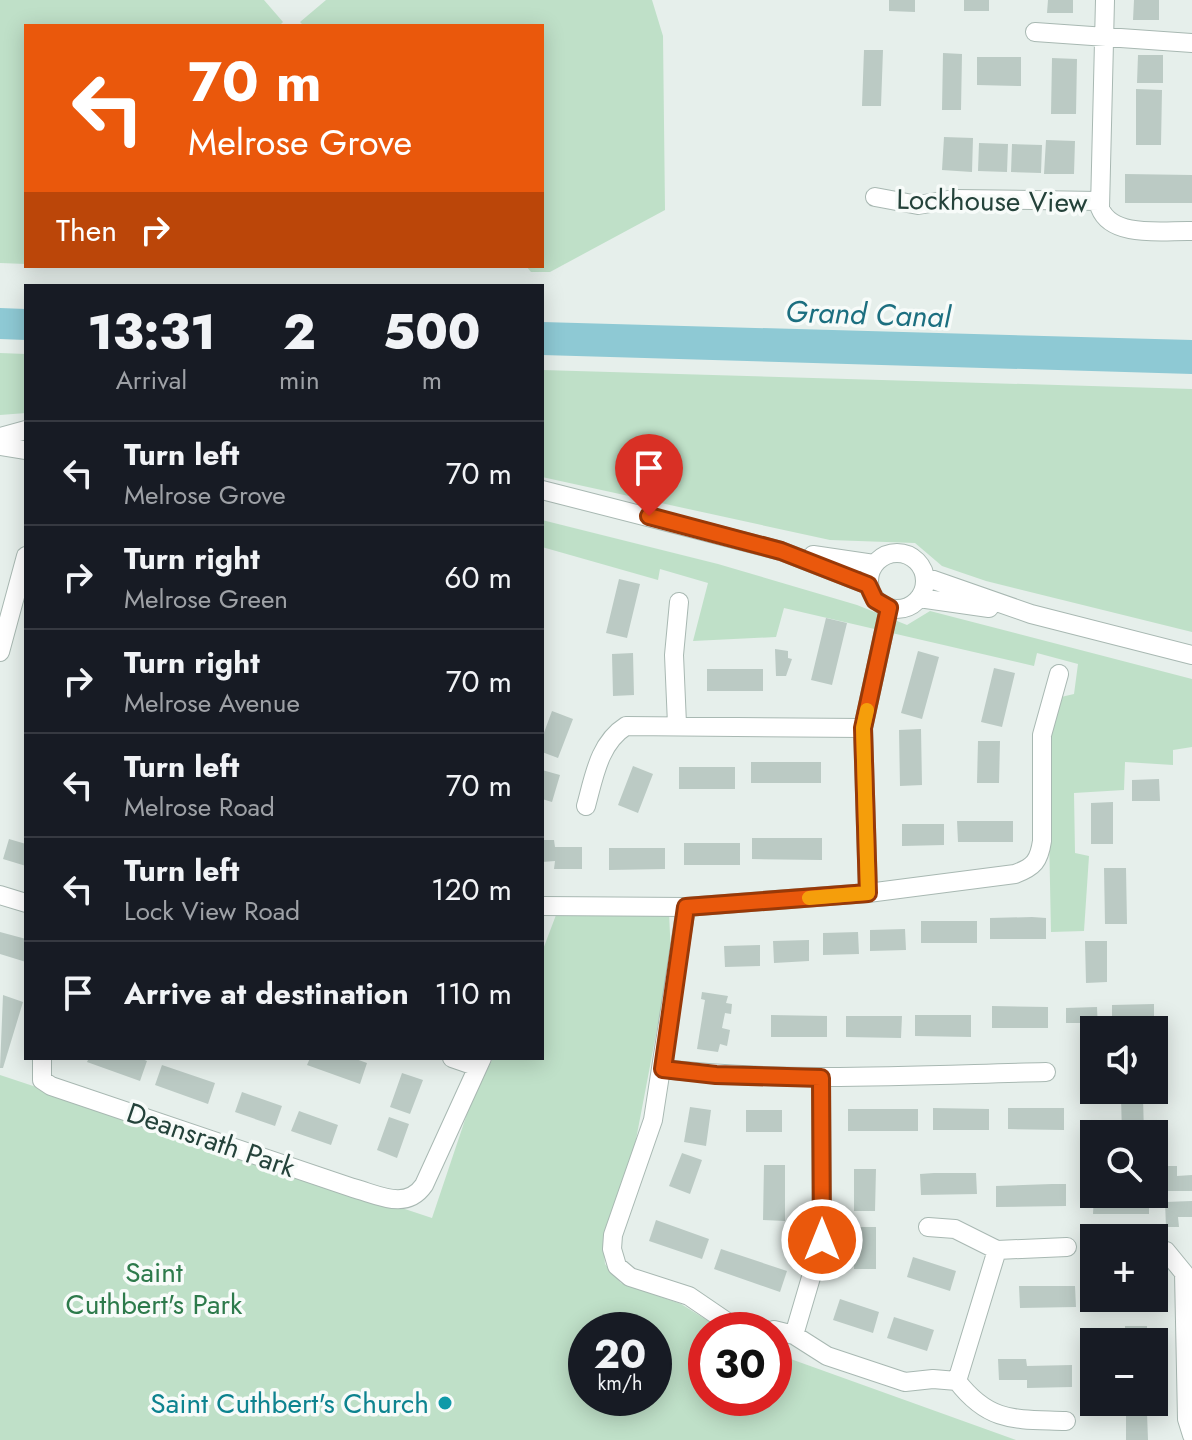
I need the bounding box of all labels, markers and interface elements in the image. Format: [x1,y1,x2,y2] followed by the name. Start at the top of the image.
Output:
[188,41,322,122] text: 70 m
[56,56,160,160] icon: left
[188,116,412,168] text: Melrose Grove
[896,179,1088,223] street label: Lockhouse View
[133,208,177,252] icon: right
[56,209,117,252] text: Then
[785,290,953,338] water label: Grand Canal
[87,298,216,367] text: 13:31
[283,298,316,367] text: 2
[383,298,481,367] text: 500
[116,361,187,399] text: Arrival
[279,361,320,399] text: min
[422,361,442,399] text: m
[124,433,239,476] text: Turn left
[615,434,683,516] pin
[627,446,671,490] icon: arrive
[56,451,100,495] icon: left
[446,452,512,495] text: 70 m
[124,476,286,514] text: Melrose Grove
[124,537,260,580] text: Turn right
[56,555,100,599] icon: right
[444,556,512,599] text: 60 m
[124,580,288,618] text: Melrose Green
[124,641,260,684] text: Turn right
[56,659,100,703] icon: right
[446,660,512,703] text: 70 m
[124,684,300,722] text: Melrose Avenue
[124,745,239,788] text: Turn left
[56,763,100,807] icon: left
[446,764,512,807] text: 70 m
[124,788,275,826] text: Melrose Road
[124,849,239,892] text: Turn left
[56,867,100,911] icon: left
[431,868,512,911] text: 120 m
[124,892,300,930] text: Lock View Road
[56,971,100,1015] icon: arrive
[124,972,409,1015] text: Arrive at destination
[435,972,512,1015] text: 110 m
[1080,1016,1168,1416] map controls
[1080,1016,1168,1104] button: sound
[121,1092,301,1188] street label: Deansrath Park
[1080,1120,1168,1208] button: search
[780,1198,864,1282] position arrow
[1080,1224,1168,1312] button: +
[66,1252,243,1325] park label: Saint Cuthbert's Park
[688,1312,792,1416] speed limit sign: 30
[594,1325,646,1383] text: 20
[1080,1328,1168,1416] button: −
[597,1369,643,1398] text: km/h
[150,1383,429,1424] place label: Saint Cuthbert's Church
[436,1394,454,1412] marker: Saint Cuthbert's Church

